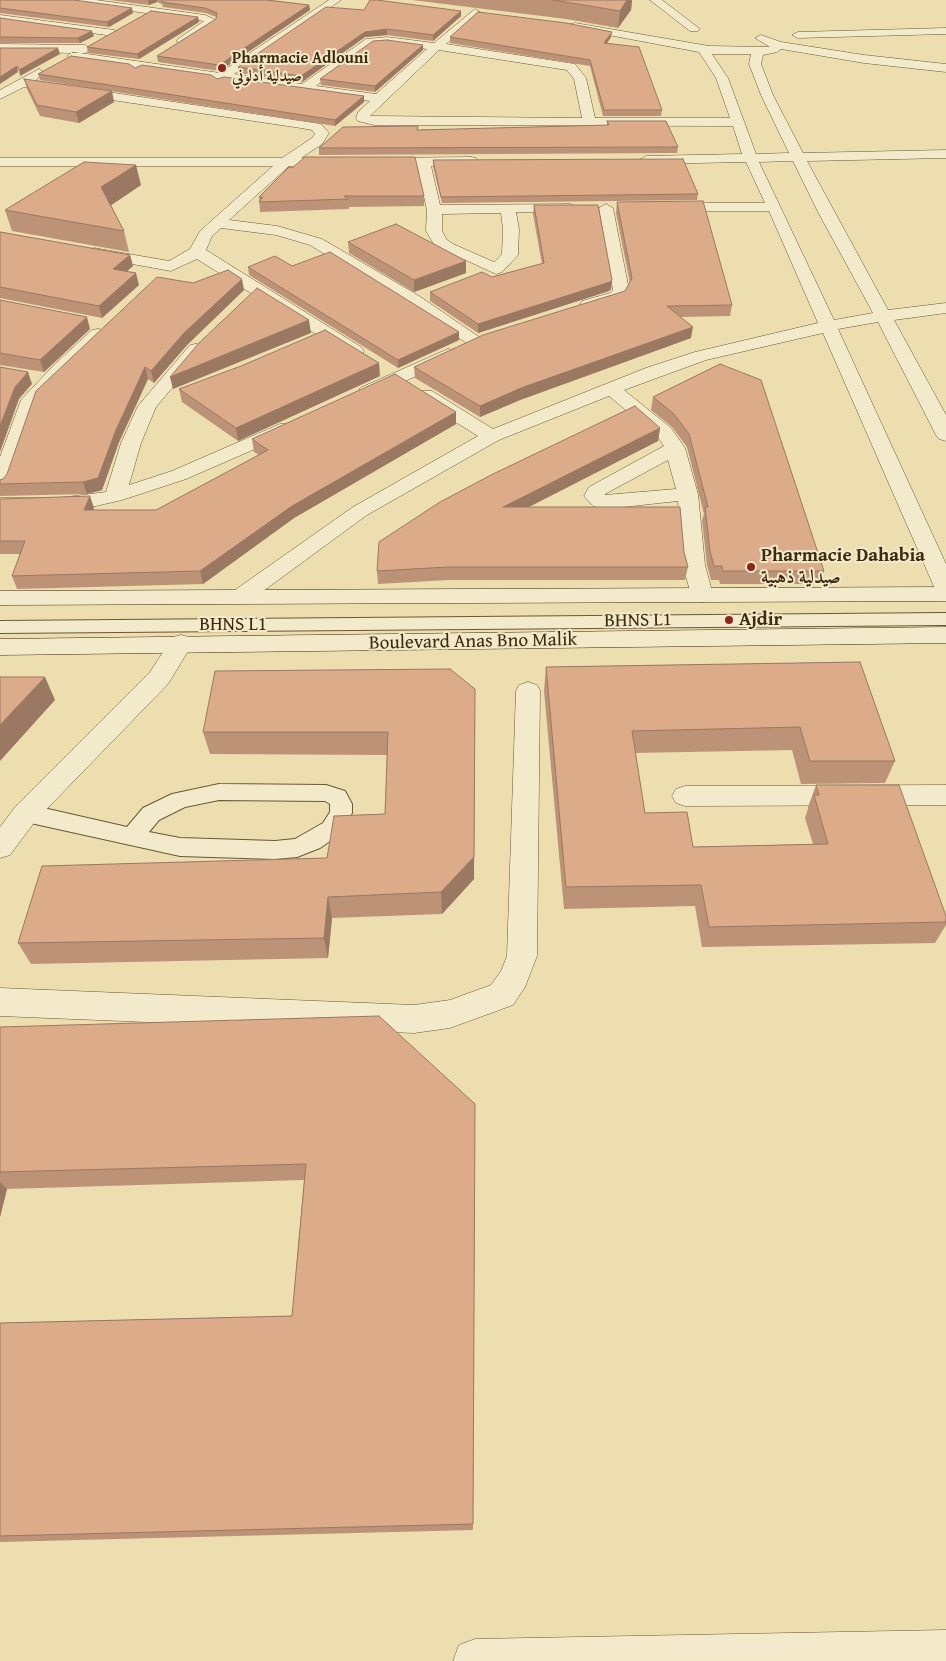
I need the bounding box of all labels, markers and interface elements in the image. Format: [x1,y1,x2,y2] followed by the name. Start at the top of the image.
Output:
[232,49,368,87] place label: Pharmacie Adlouni صيدلية أدلوني
[216,62,228,74] marker: Pharmacie Adlouni صيدلية أدلوني
[761,545,925,589] place label: Pharmacie Dahabia صيدلية ذهبية
[745,561,757,573] marker: Pharmacie Dahabia صيدلية ذهبية
[604,609,672,633] street label: BHNS L1
[739,609,782,631] place label: Ajdir
[199,614,267,636] street label: BHNS L1
[723,614,735,626] marker: Ajdir
[369,629,577,655] street label: Boulevard Anas Bno Malik

